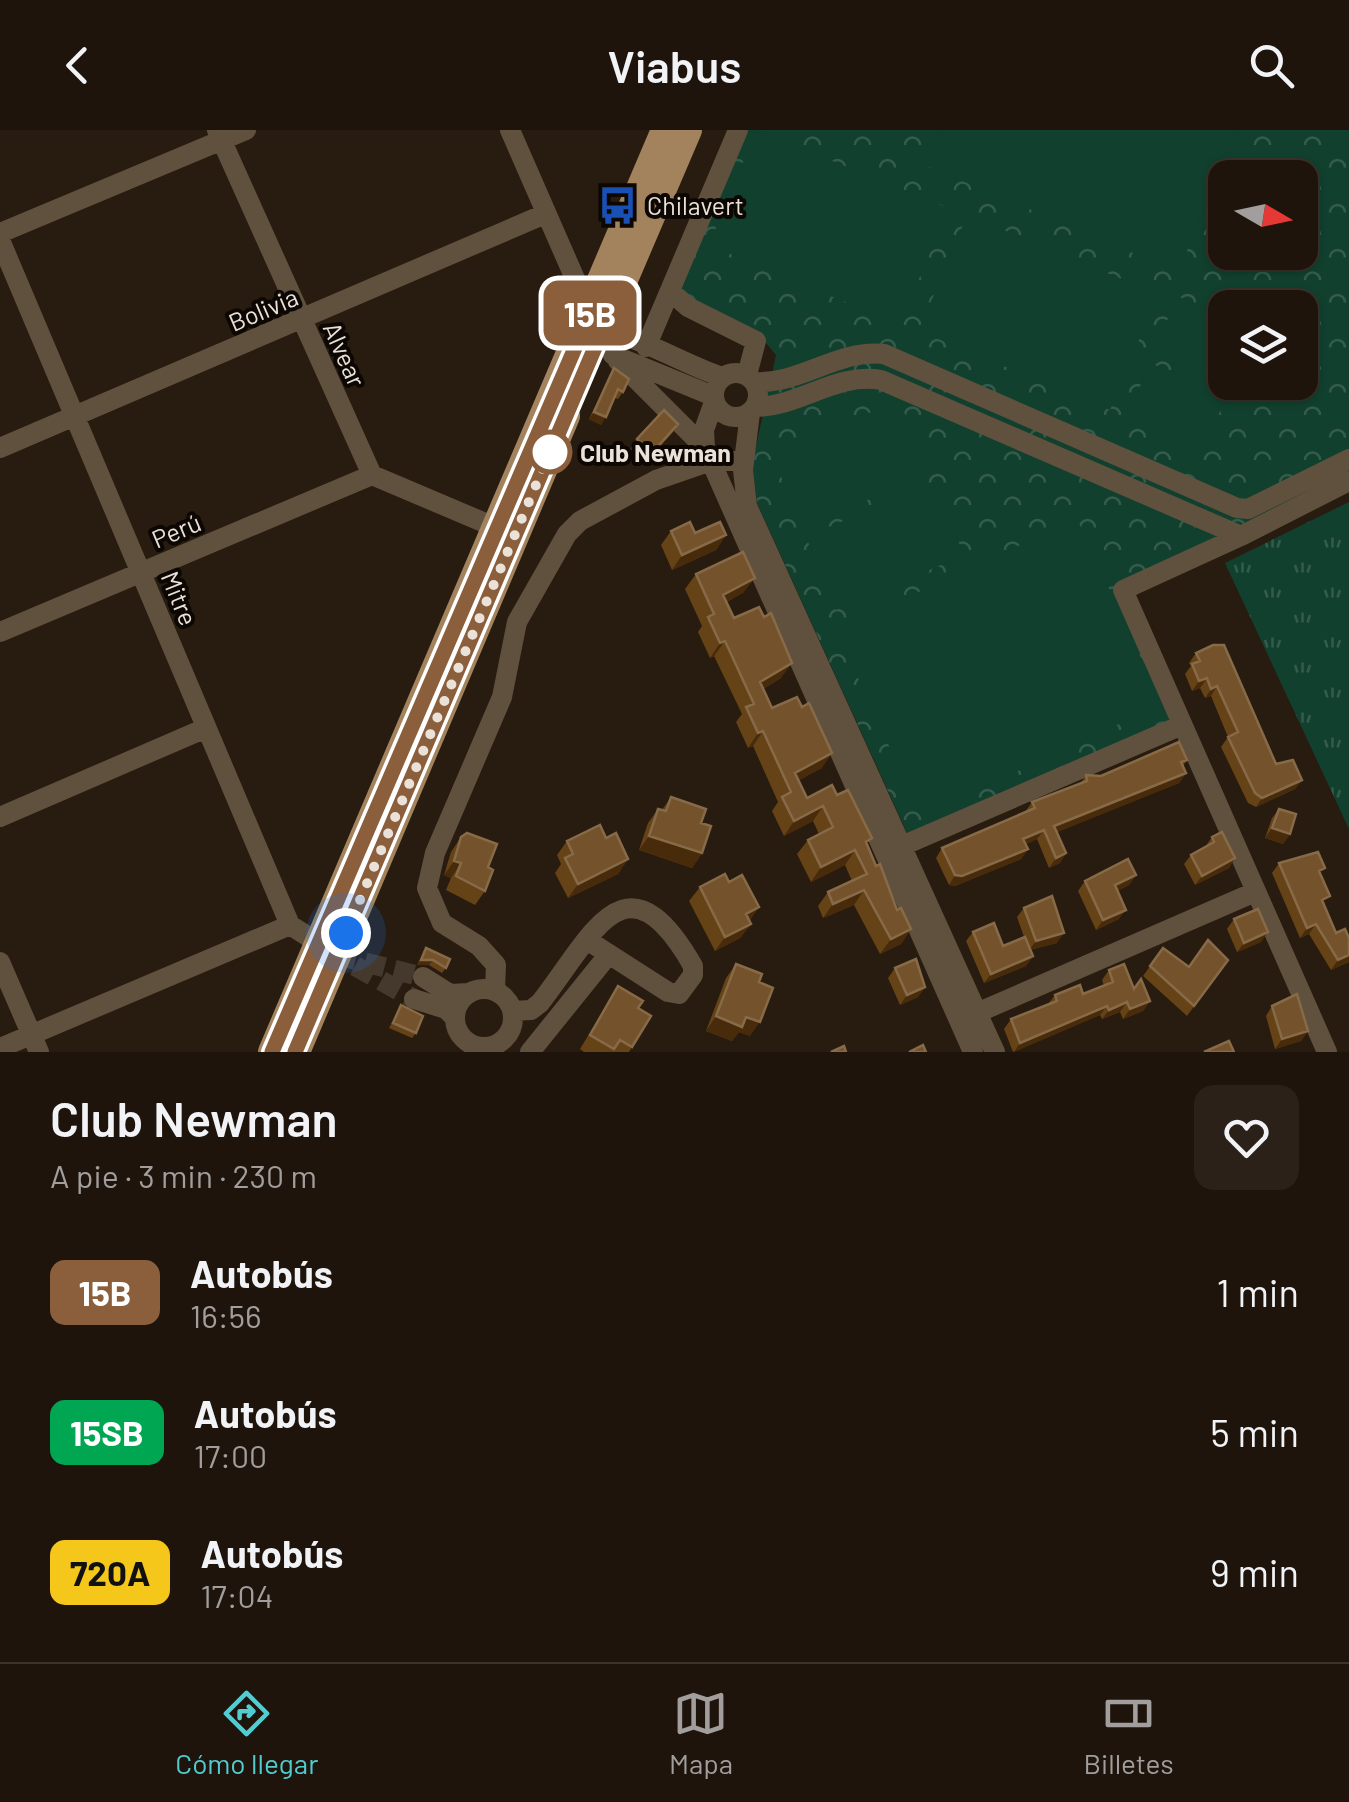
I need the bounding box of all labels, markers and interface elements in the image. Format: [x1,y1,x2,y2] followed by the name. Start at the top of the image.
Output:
[50,38,105,93] icon: back
[607,38,742,92] text: Viabus
[1244,38,1299,93] icon: search
[1208,160,1318,270] north arrow
[1208,160,1318,400] map controls
[596,184,638,226] bus stop icon: Chilavert
[647,190,744,220] place label: Chilavert
[532,280,648,346] line badge: 15B
[224,281,302,337] street label: Bolivia
[1208,290,1318,400] button: layers
[564,292,616,334] text: 15B
[318,317,372,391] street label: Alvear
[529,431,571,473] marker: Club Newman
[580,437,731,467] place label: Club Newman
[147,506,205,554] street label: Perú
[156,567,204,629] street label: Mitre
[321,908,371,958] your location
[1194,1085,1299,1190] button: heart
[50,1089,338,1147] text: Club Newman
[50,1156,317,1194] text: A pie · 3 min · 230 m
[190,1250,333,1296] text: Autobús
[1217,1269,1299,1315] text: 1 min
[79,1271,131,1313] text: 15B
[190,1296,261,1334] text: 16:56
[194,1390,337,1436] text: Autobús
[1210,1409,1299,1455] text: 5 min
[70,1411,144,1453] text: 15SB
[194,1436,267,1474] text: 17:00
[200,1530,343,1576] text: Autobús
[1210,1549,1299,1595] text: 9 min
[70,1551,150,1593] text: 720A
[200,1576,273,1614] text: 17:04
[175,1686,318,1780] tab: Cómo llegar
[669,1686,733,1780] tab: Mapa
[1084,1686,1174,1780] tab: Billetes

